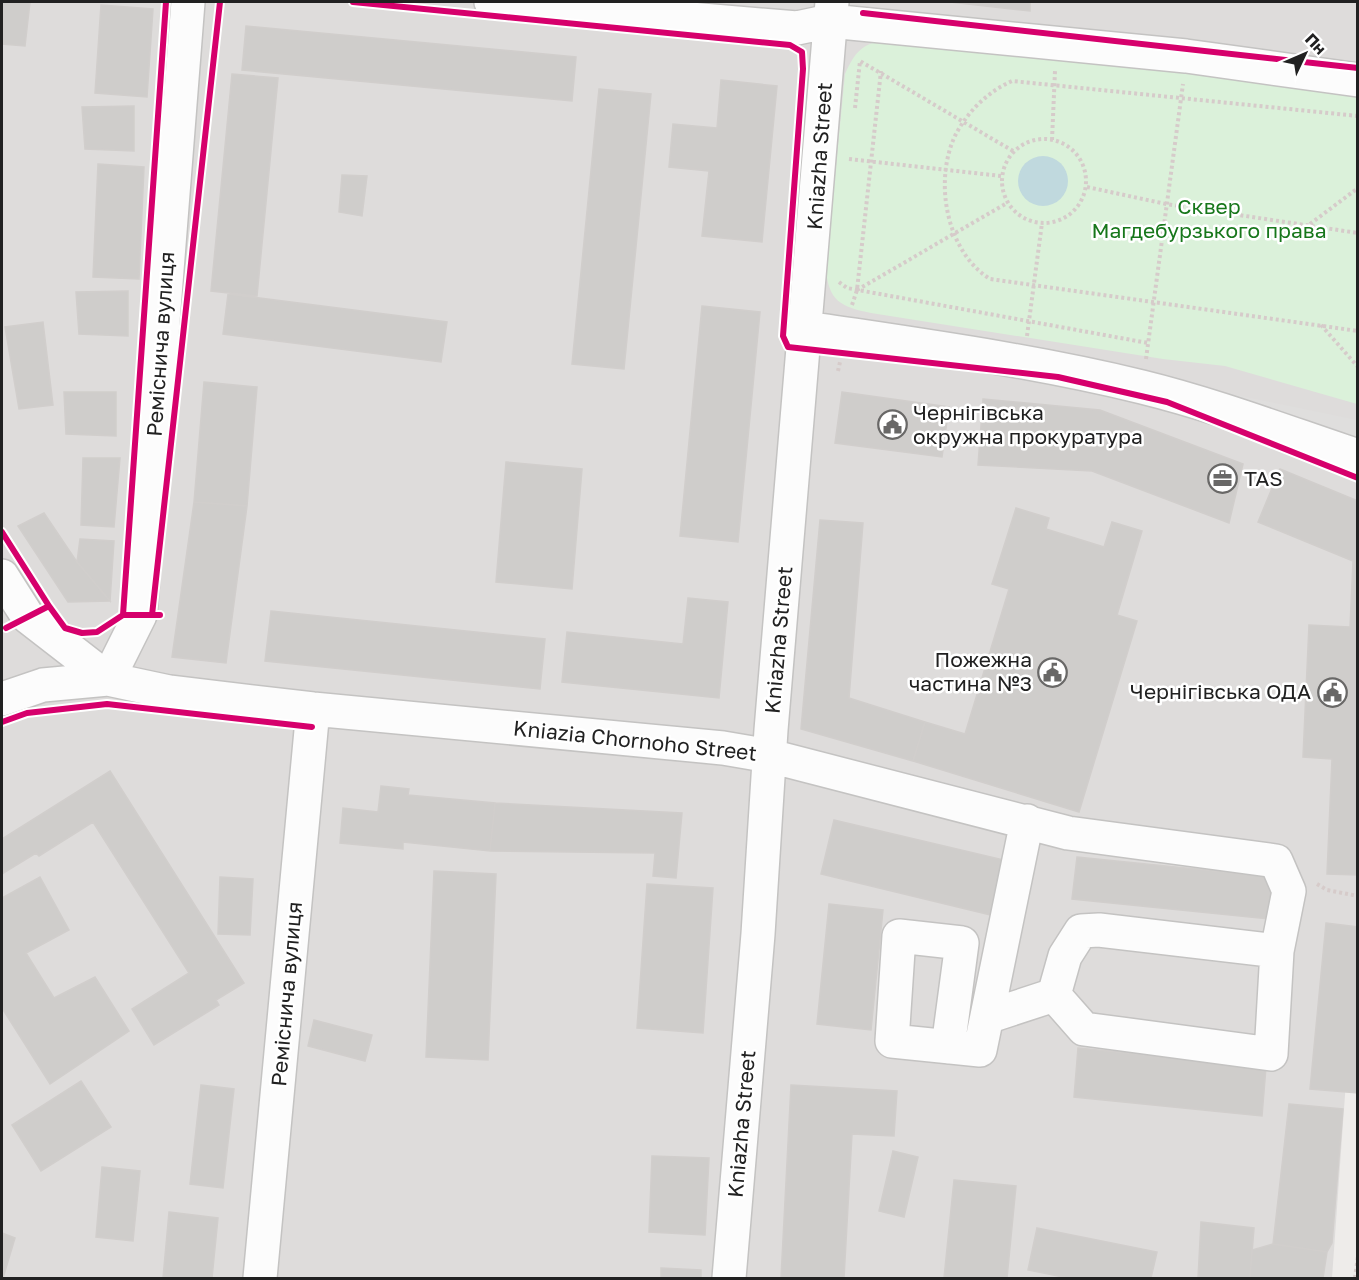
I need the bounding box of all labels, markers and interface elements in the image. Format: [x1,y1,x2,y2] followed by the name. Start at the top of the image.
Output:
[1275,24,1335,84] north arrow
[1301,29,1331,58] text: Пн
[801,81,837,231] street label: Kniazha Street
[1091,193,1327,243] park label: Сквер Магдебурзького права
[141,251,179,437] street label: Реміснича вулиця
[913,399,1143,449] place label: Чернігівська окружна прокуратура
[876,409,908,441] public building icon: Чернігівська окружна прокуратура
[1207,463,1239,495] office icon: TAS
[1244,465,1283,491] place label: TAS
[759,565,797,715] street label: Kniazha Street
[909,646,1032,696] place label: Пожежна частина №3
[1037,656,1069,688] public building icon: Пожежна частина №3
[1316,676,1348,708] public building icon: Чернігівська ОДА
[1130,678,1311,704] place label: Чернігівська ОДА
[512,714,758,766] street label: Kniazia Chornoho Street
[265,900,307,1087] street label: Реміснича вулиця
[722,1049,760,1199] street label: Kniazha Street

